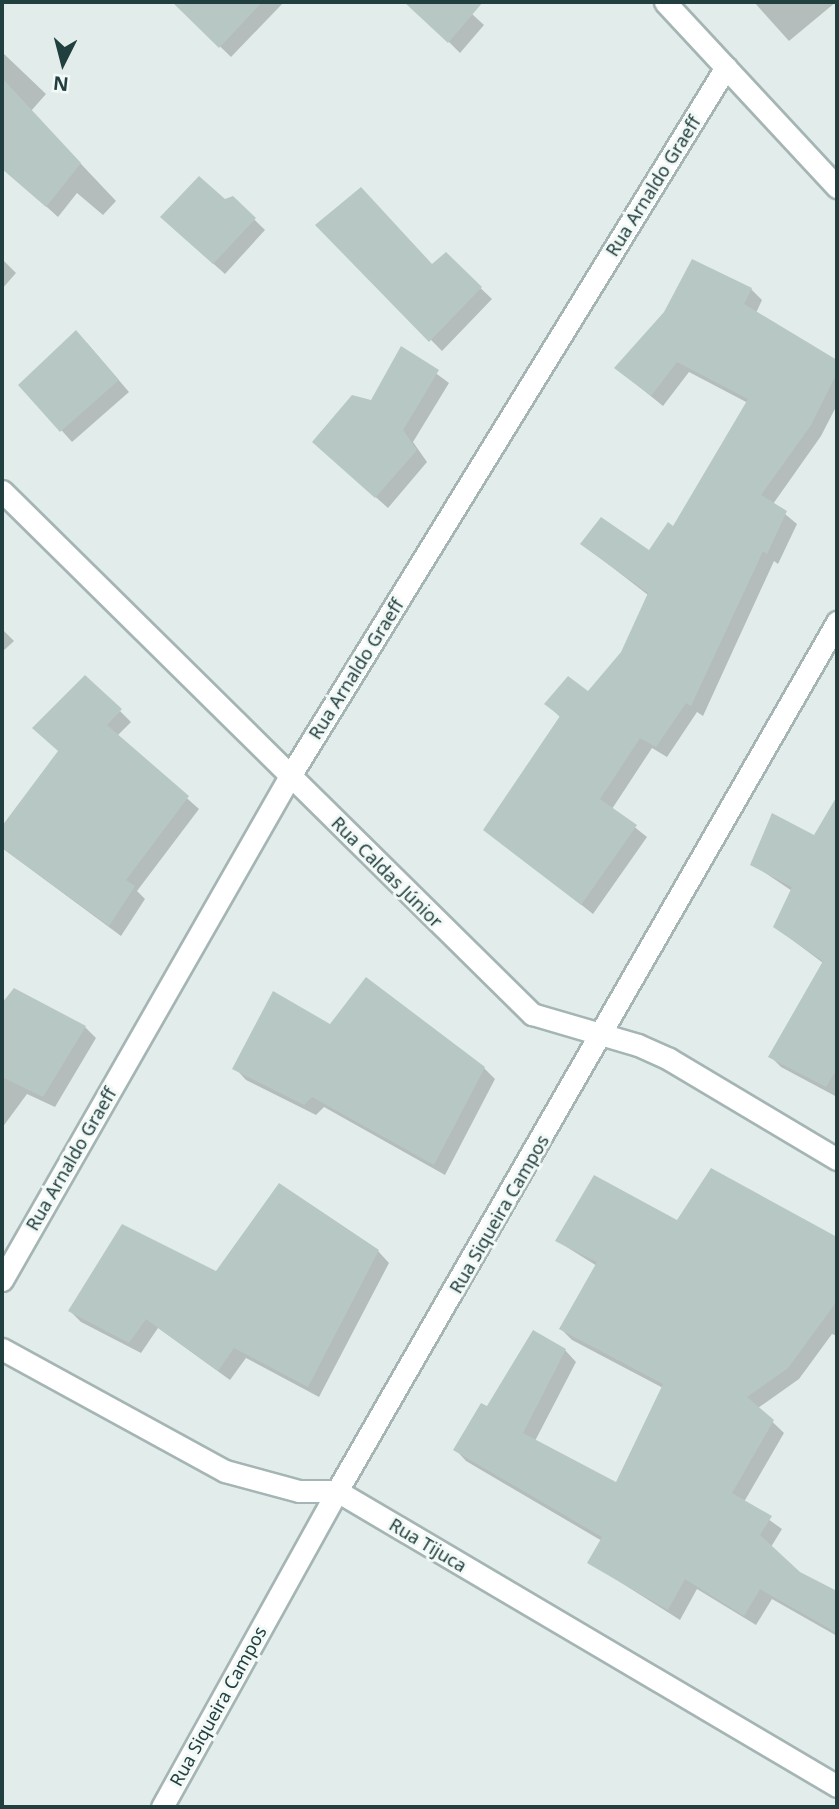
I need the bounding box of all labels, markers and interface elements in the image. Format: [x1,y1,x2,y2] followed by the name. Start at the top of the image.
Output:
[28,28,98,98] north arrow
[52,70,70,98] text: N
[601,112,705,260] street label: Rua Arnaldo Graeff
[304,595,408,743] street label: Rua Arnaldo Graeff
[327,812,447,932] street label: Rua Caldas Júnior
[21,1084,121,1234] street label: Rua Arnaldo Graeff
[445,1131,553,1297] street label: Rua Siqueira Campos
[385,1514,471,1576] street label: Rua Tijuca
[165,1622,271,1790] street label: Rua Siqueira Campos

